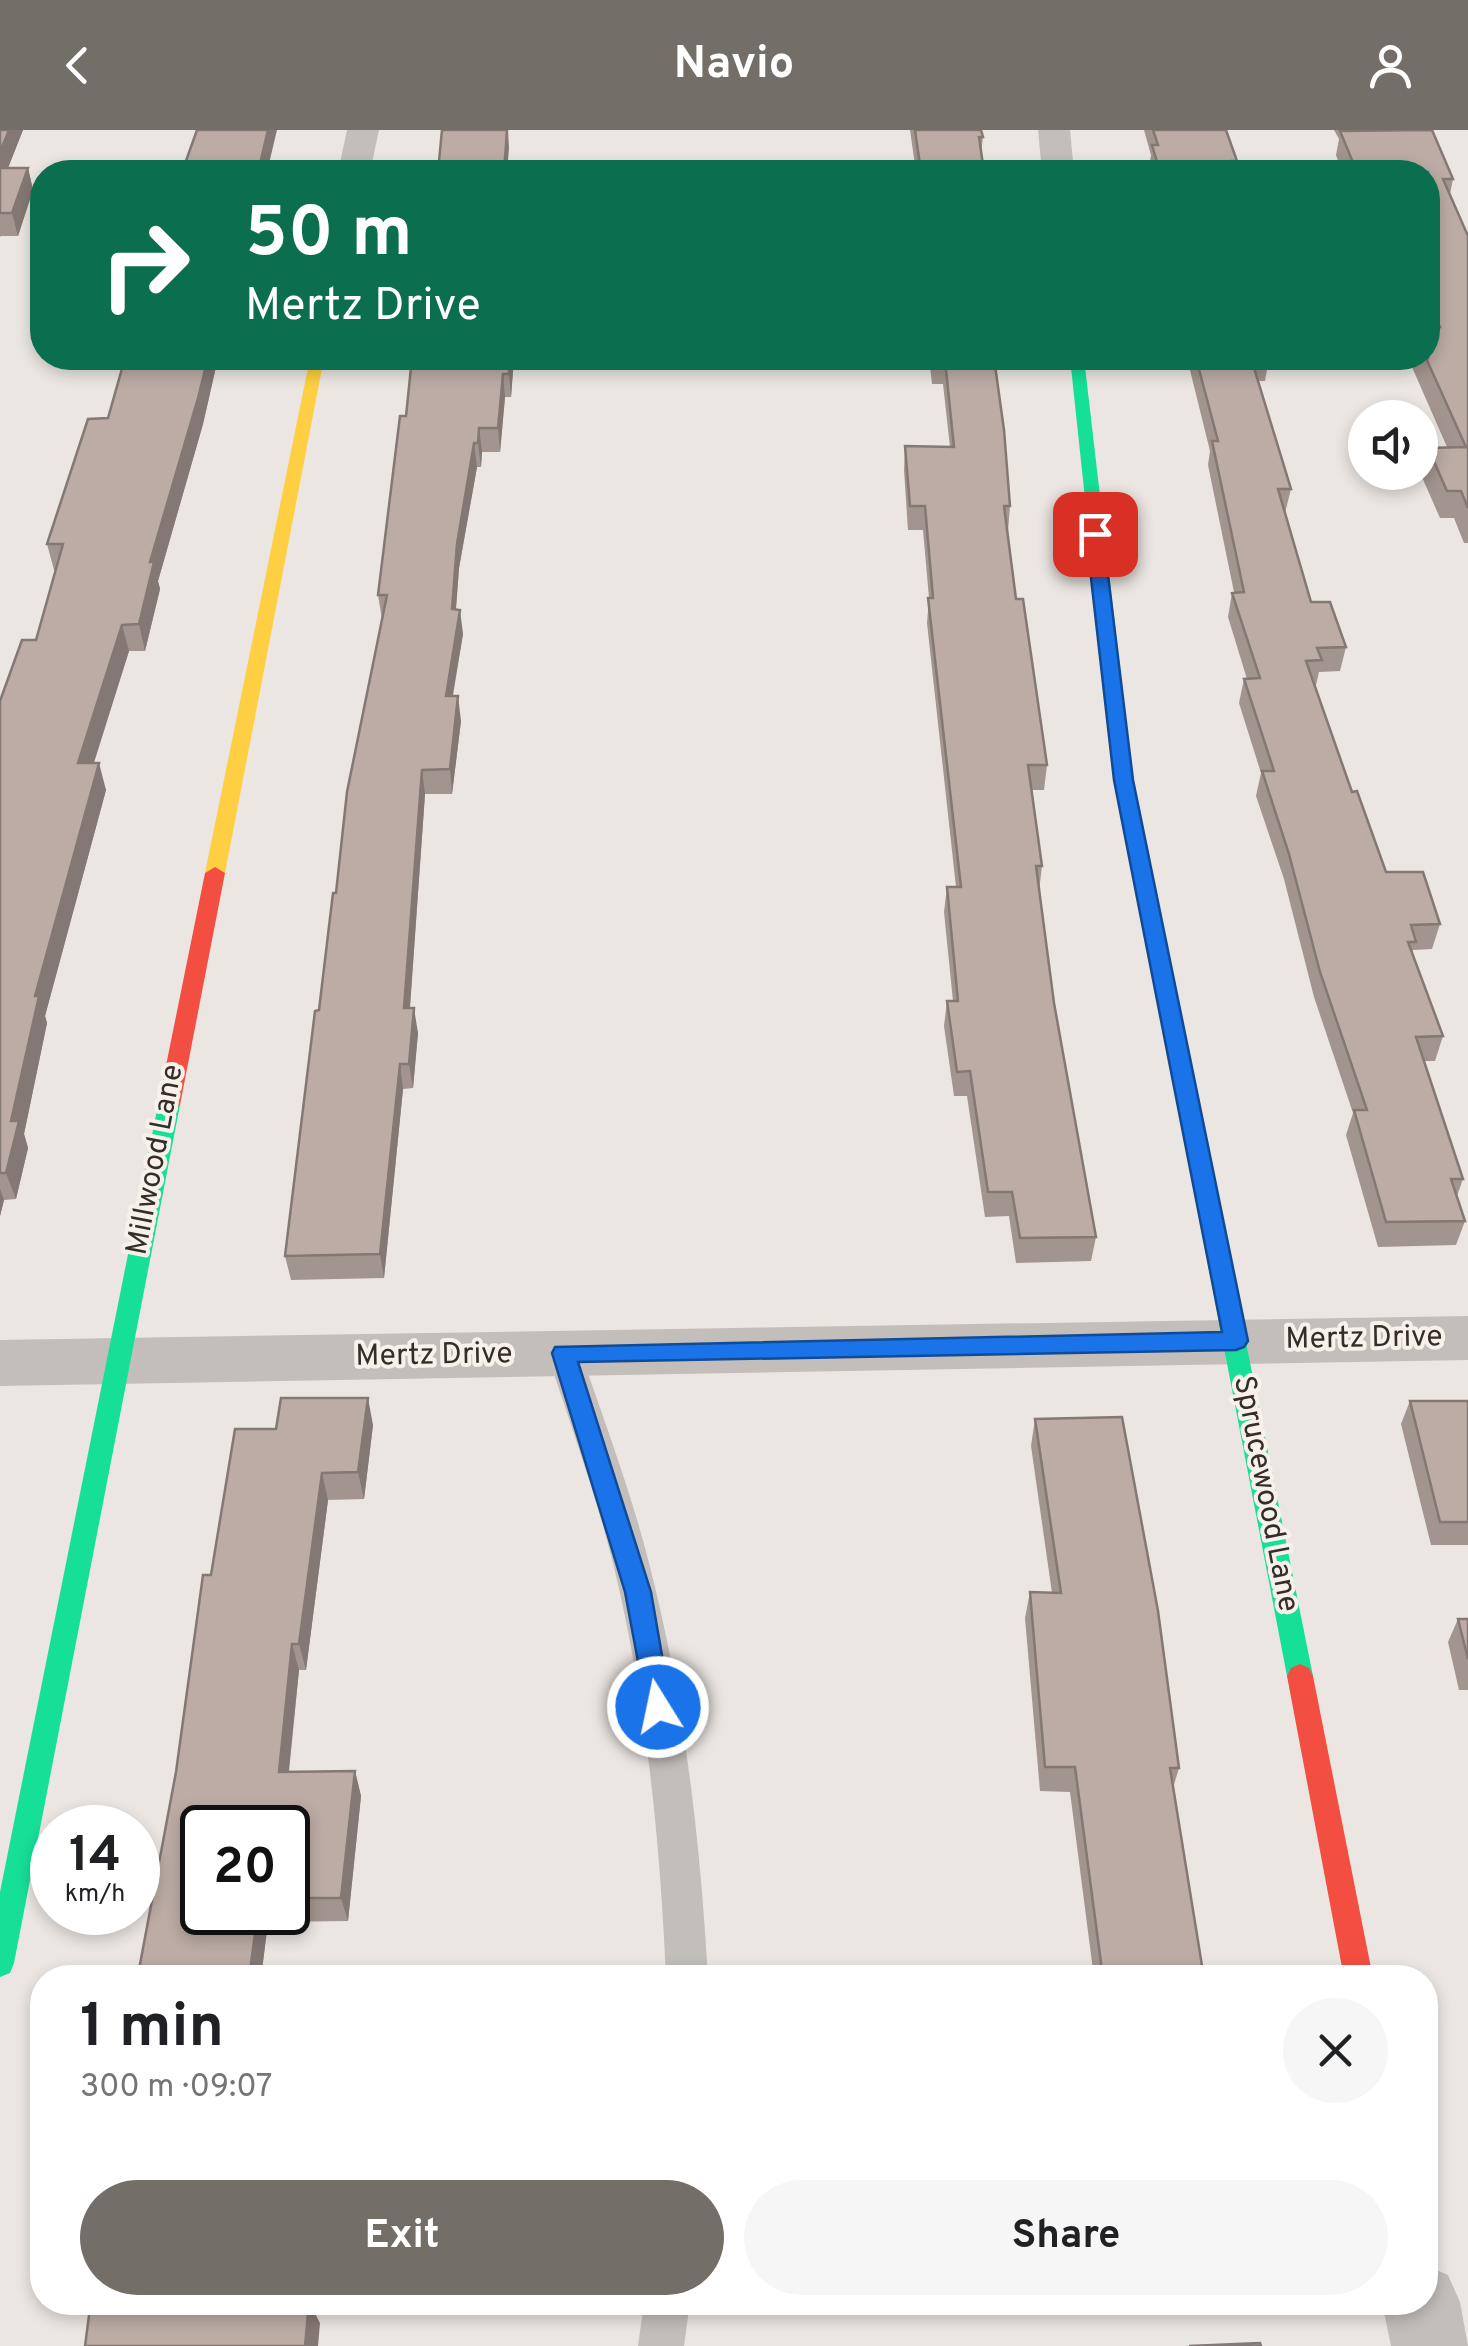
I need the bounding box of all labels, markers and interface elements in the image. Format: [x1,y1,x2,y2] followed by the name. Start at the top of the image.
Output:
[674,37,794,94] text: Navio
[50,38,105,93] icon: back
[1363,38,1418,93] icon: person
[245,192,412,281] text: 50 m
[80,200,210,330] icon: right
[245,279,481,336] text: Mertz Drive
[1348,400,1438,490] map controls
[1348,400,1438,490] button: sound
[1053,492,1138,577] pin
[1068,507,1123,562] icon: arrive
[119,1062,193,1258] street label: Millwood Lane
[1285,1319,1443,1359] street label: Mertz Drive
[355,1336,513,1376] street label: Mertz Drive
[1224,1373,1306,1615] street label: Sprucewood Lane
[606,1655,710,1759] position arrow
[180,1805,310,1935] speed limit sign: 20
[69,1826,121,1889] text: 14
[65,1879,125,1911] text: km/h
[80,1992,224,2068] text: 1 min
[1283,1998,1388,2103] button: close
[80,2068,273,2108] text: 300 m · 09:07
[80,2180,724,2295] button: Exit
[744,2180,1388,2295] button: Share

